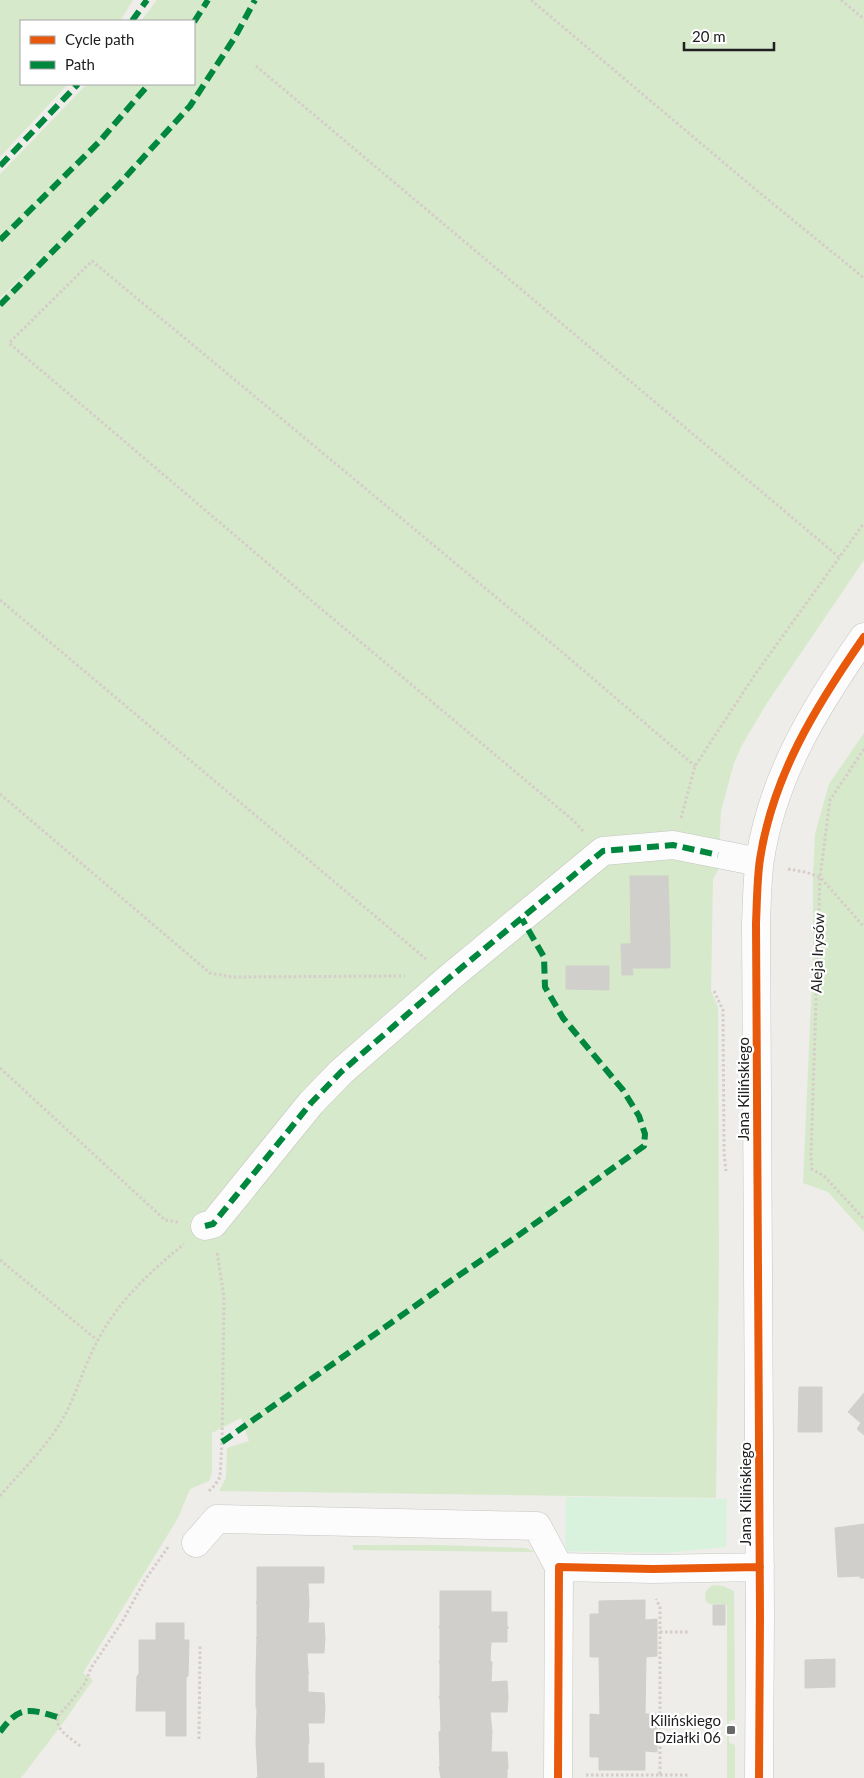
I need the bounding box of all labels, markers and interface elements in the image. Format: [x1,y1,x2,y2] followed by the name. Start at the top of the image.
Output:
[20,20,195,85] legend
[684,20,774,52] scale bar
[692,27,726,45] text: 20 m
[65,30,134,48] text: Cycle path
[65,55,95,73] text: Path
[807,912,827,993] street label: Aleja Irysów
[734,1037,752,1141] street label: Jana Kilińskiego
[736,1442,754,1546] street label: Jana Kilińskiego
[650,1711,721,1746] place label: Kilińskiego Działki 06
[725,1724,737,1736] marker: Kilińskiego Działki 06

